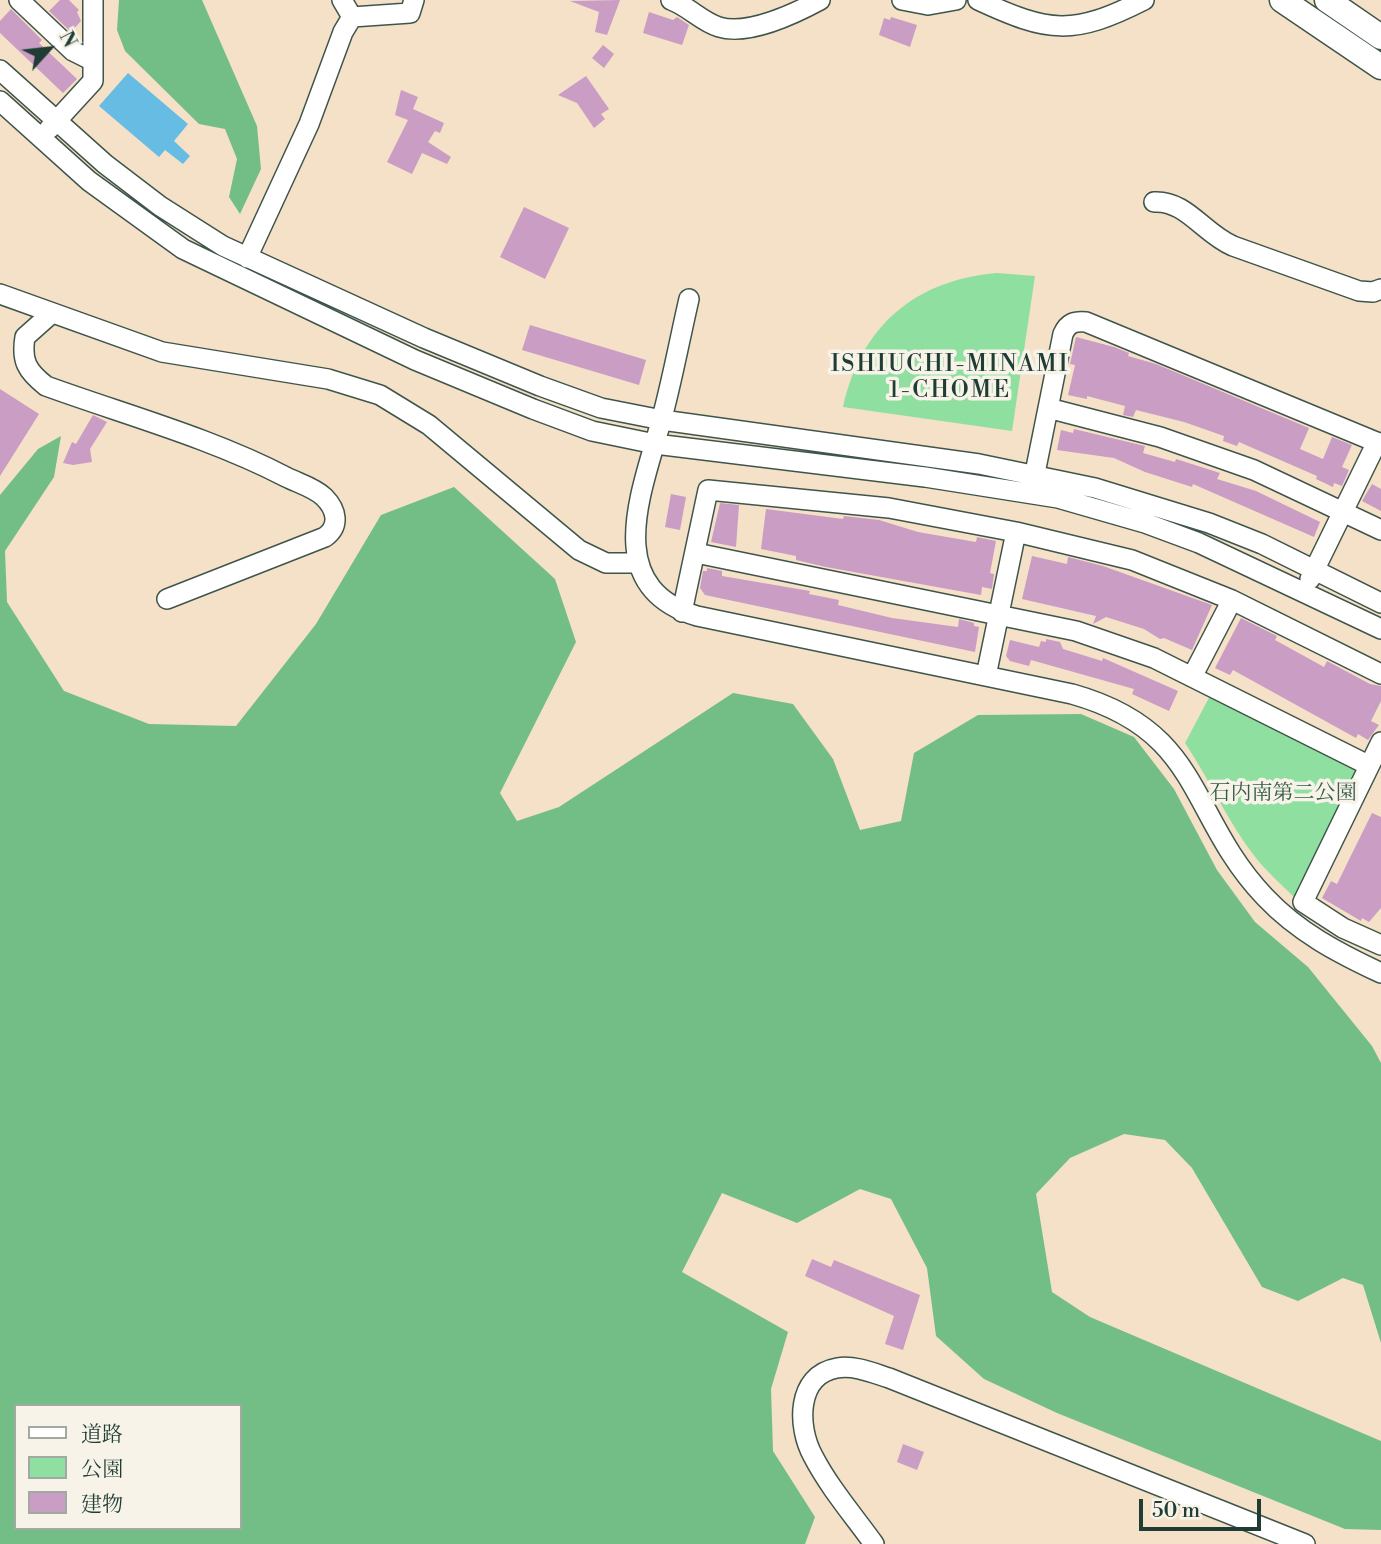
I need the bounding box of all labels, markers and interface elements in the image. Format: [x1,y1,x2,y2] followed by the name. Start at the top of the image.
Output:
[14,14,84,84] north arrow
[54,27,82,52] text: N
[833,351,1067,405] district label: ISHIUCHI-MINAMI 1-CHOME
[1210,781,1356,807] park label: 石内南第二公園
[14,1404,242,1530] legend
[81,1422,123,1448] text: 道路
[81,1457,123,1483] text: 公園
[1143,1484,1266,1528] scale bar
[81,1492,123,1518] text: 建物
[1152,1498,1200,1524] text: 50 m

